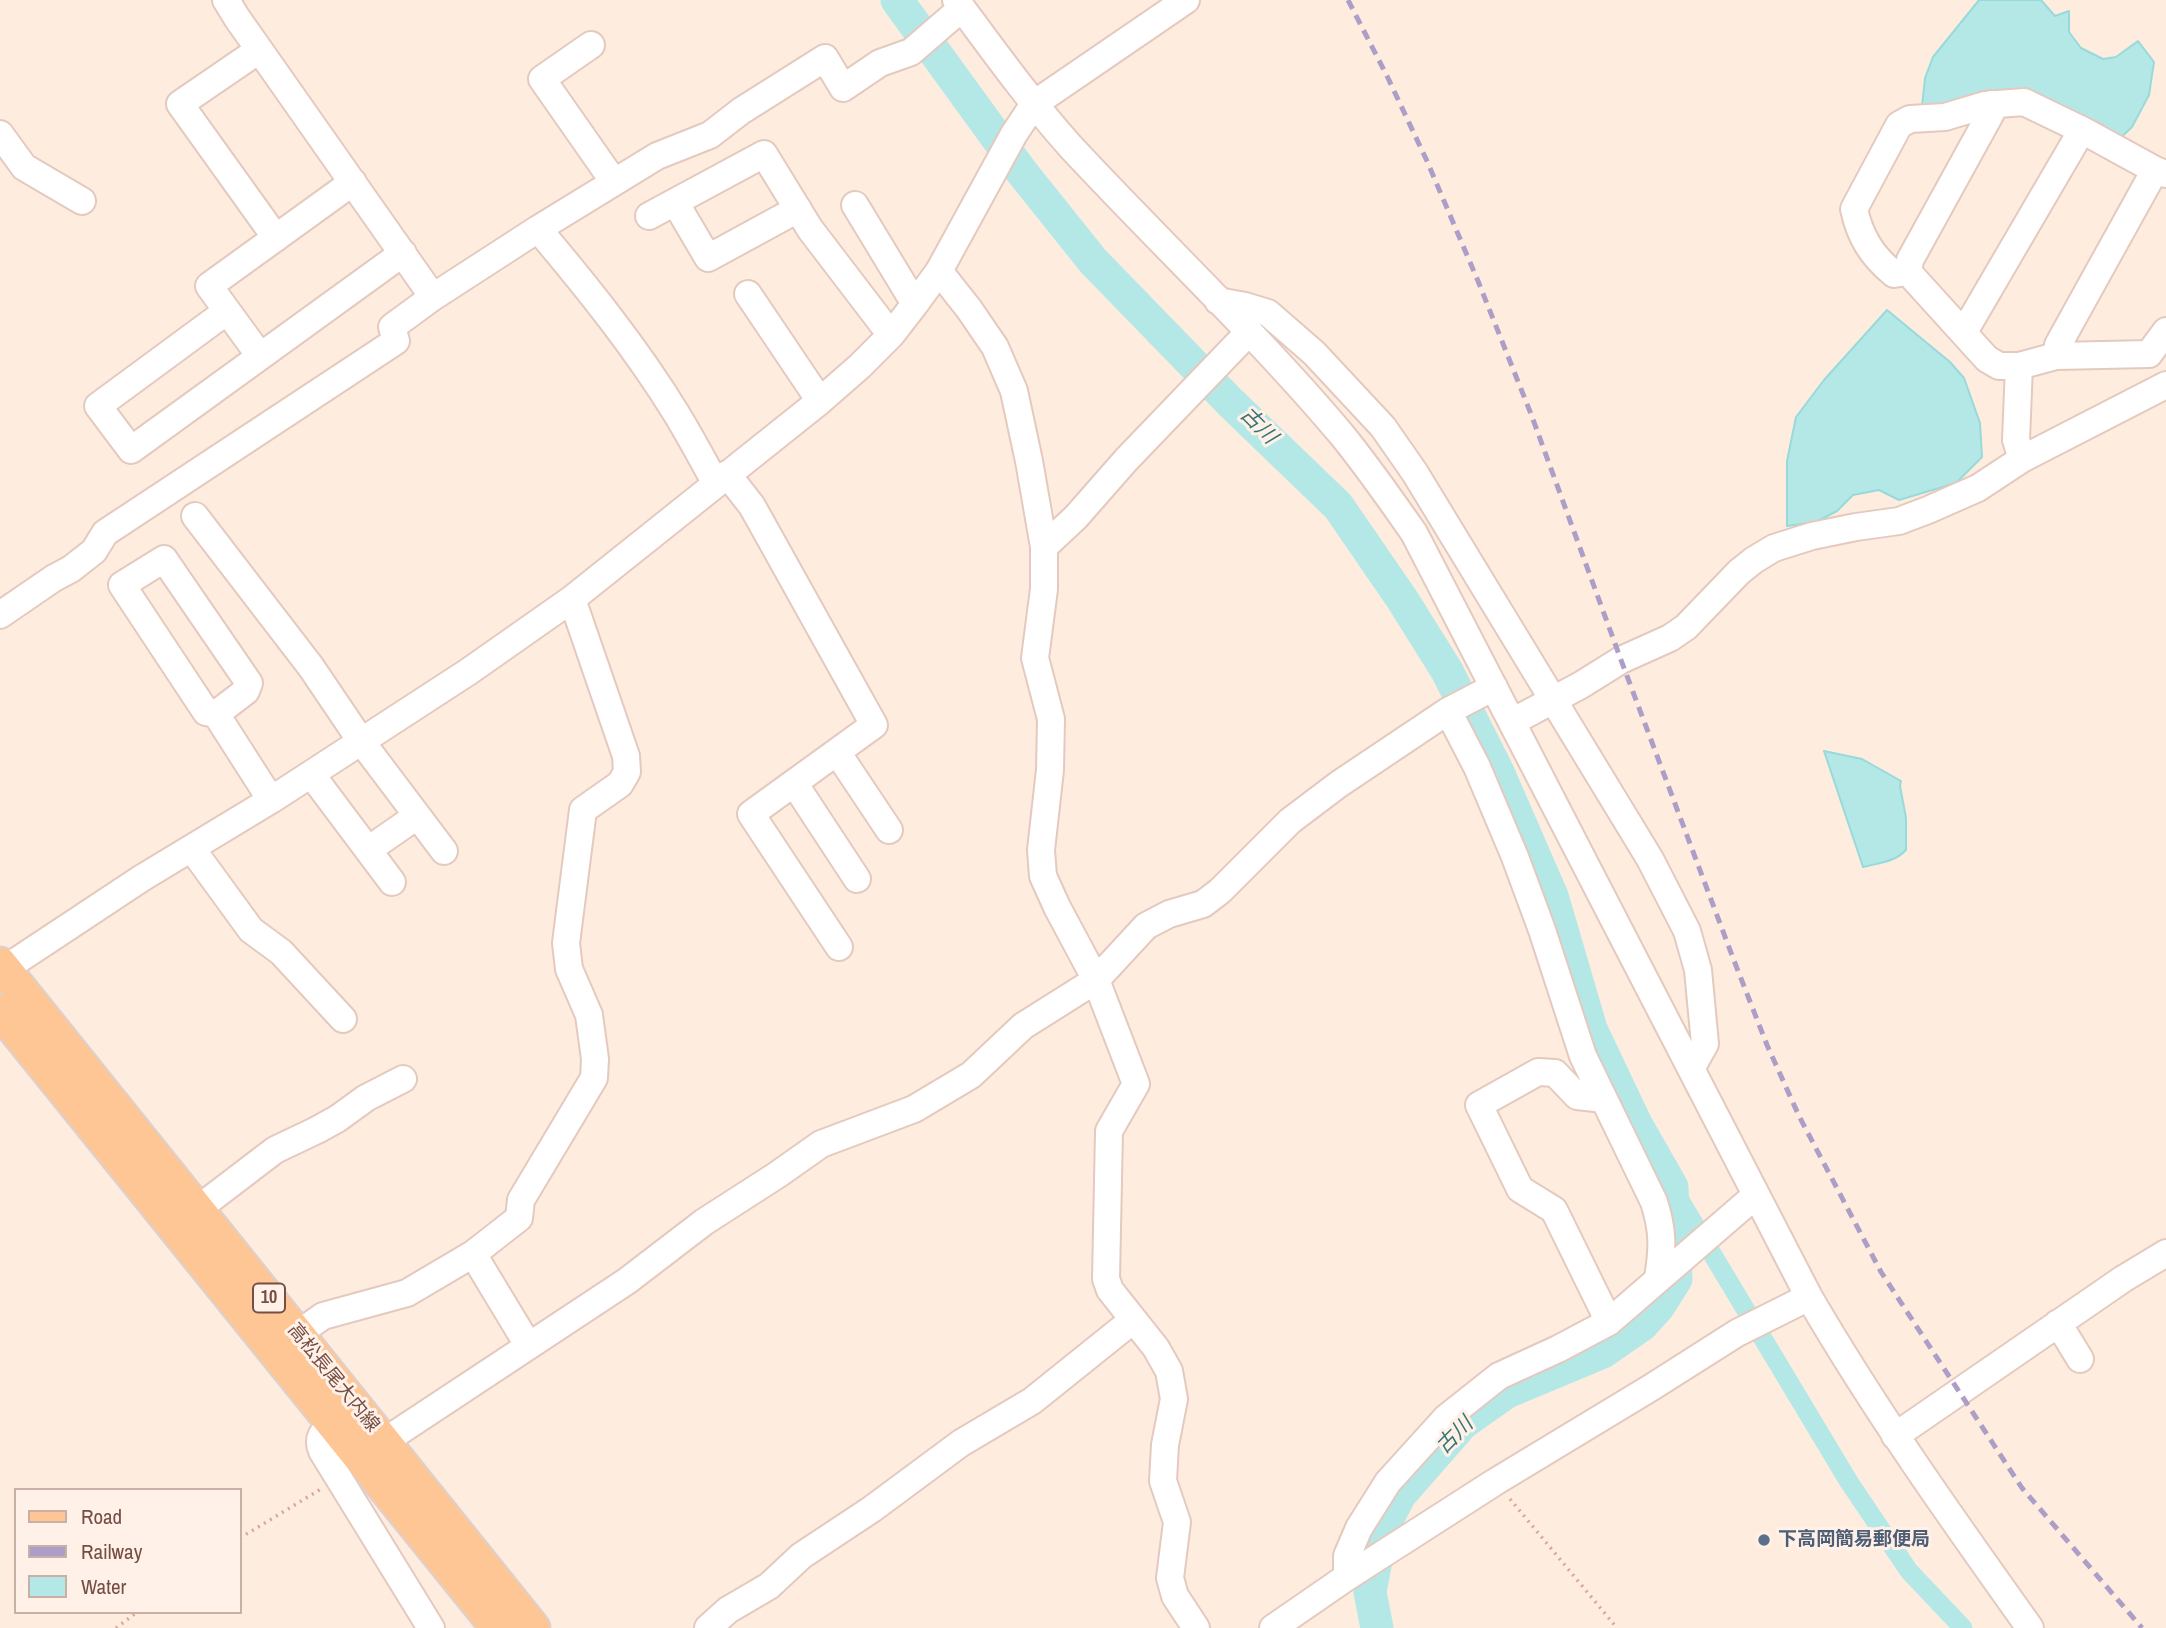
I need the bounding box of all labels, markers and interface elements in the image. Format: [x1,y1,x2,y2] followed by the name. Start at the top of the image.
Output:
[1234,402,1282,450] water label: 古川
[253,1283,285,1312] road number: 10
[282,1319,384,1437] street label: 高松長尾大内線
[1431,1412,1479,1460] water label: 古川
[14,1488,242,1614] legend
[81,1502,122,1531] text: Road
[1778,1529,1930,1551] place label: 下高岡簡易郵便局
[1756,1532,1772,1548] marker: 下高岡簡易郵便局
[81,1537,142,1566] text: Railway
[81,1572,126,1601] text: Water

